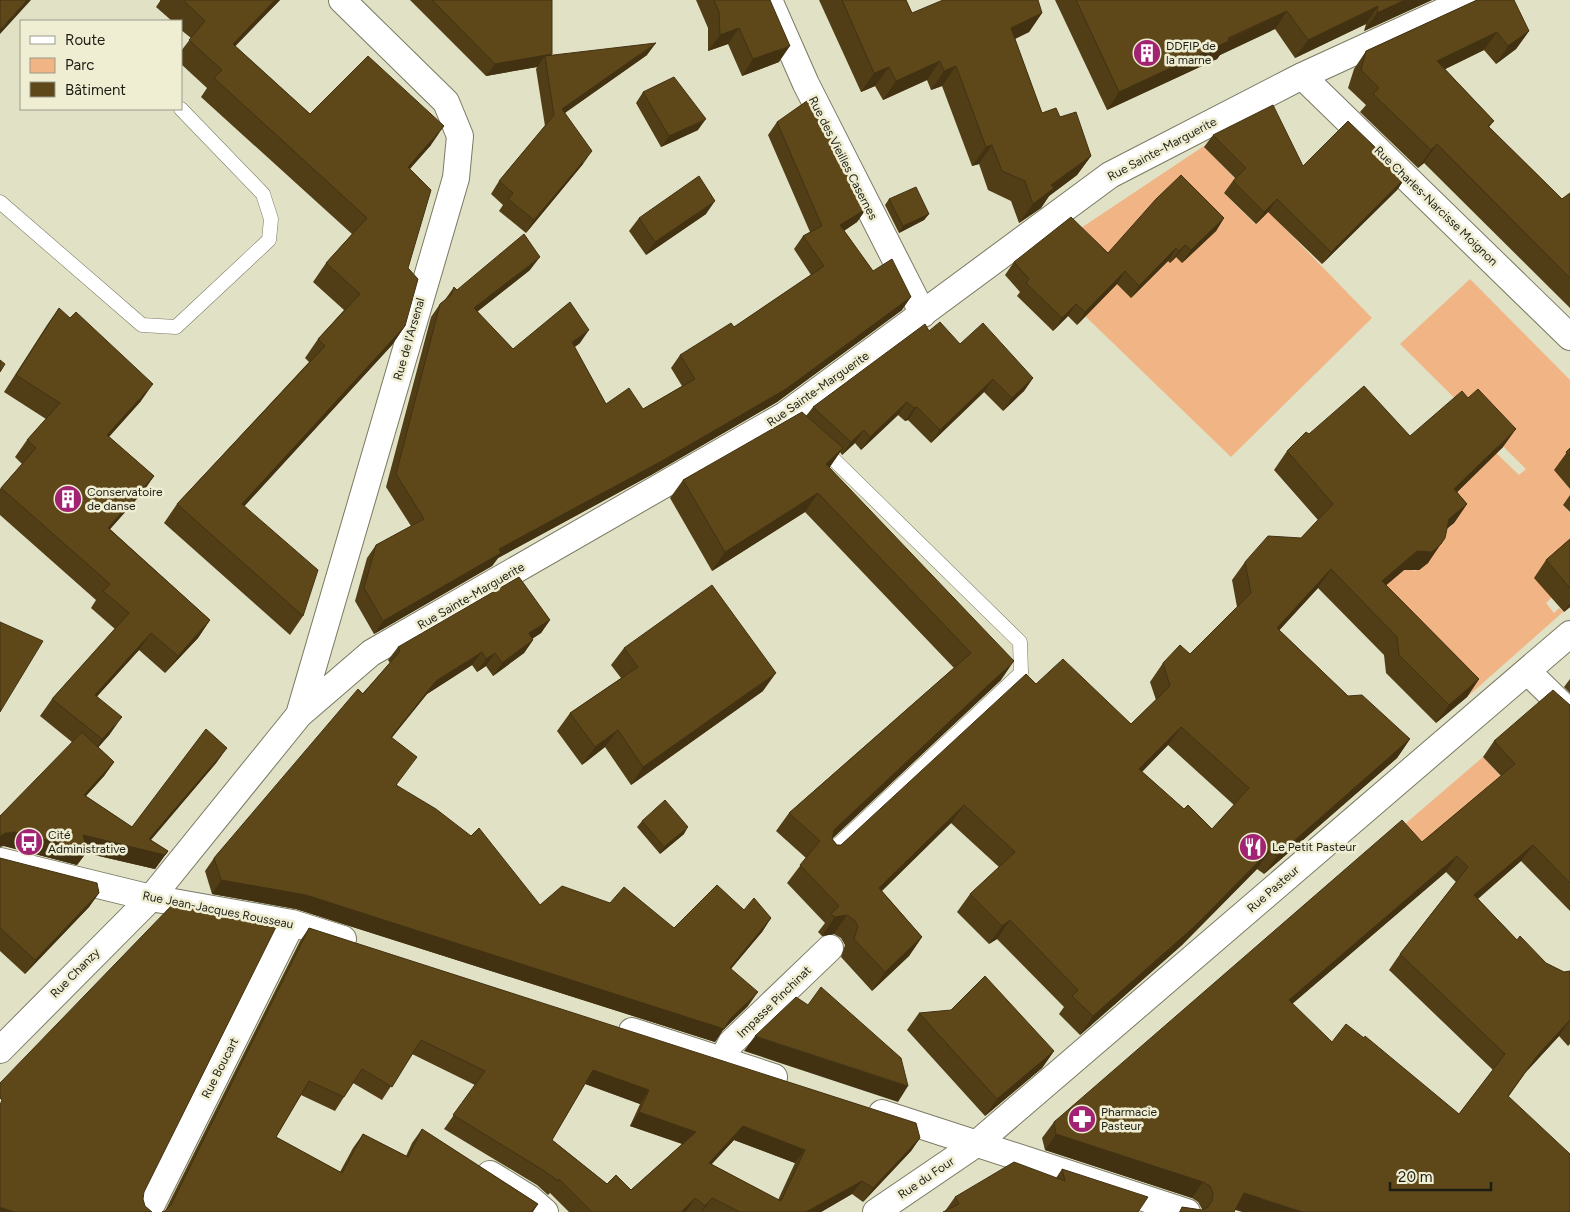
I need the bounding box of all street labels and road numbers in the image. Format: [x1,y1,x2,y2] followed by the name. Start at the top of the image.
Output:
[806,94,880,222] street label: Rue des Vieilles Casernes
[1105,114,1219,184] street label: Rue Sainte-Marguerite
[1372,143,1501,269] street label: Rue Charles-Narcisse Moignon
[391,296,427,382] street label: Rue de l'Arsenal
[764,348,872,430] street label: Rue Sainte-Marguerite
[415,559,527,632] street label: Rue Sainte-Marguerite
[1244,863,1302,915] street label: Rue Pasteur
[141,888,295,932] street label: Rue Jean-Jacques Rousseau
[47,945,103,1001] street label: Rue Chanzy
[734,963,814,1041] street label: Impasse Pinchinat
[199,1035,241,1101] street label: Rue Boucart
[895,1154,957,1202] street label: Rue du Four

